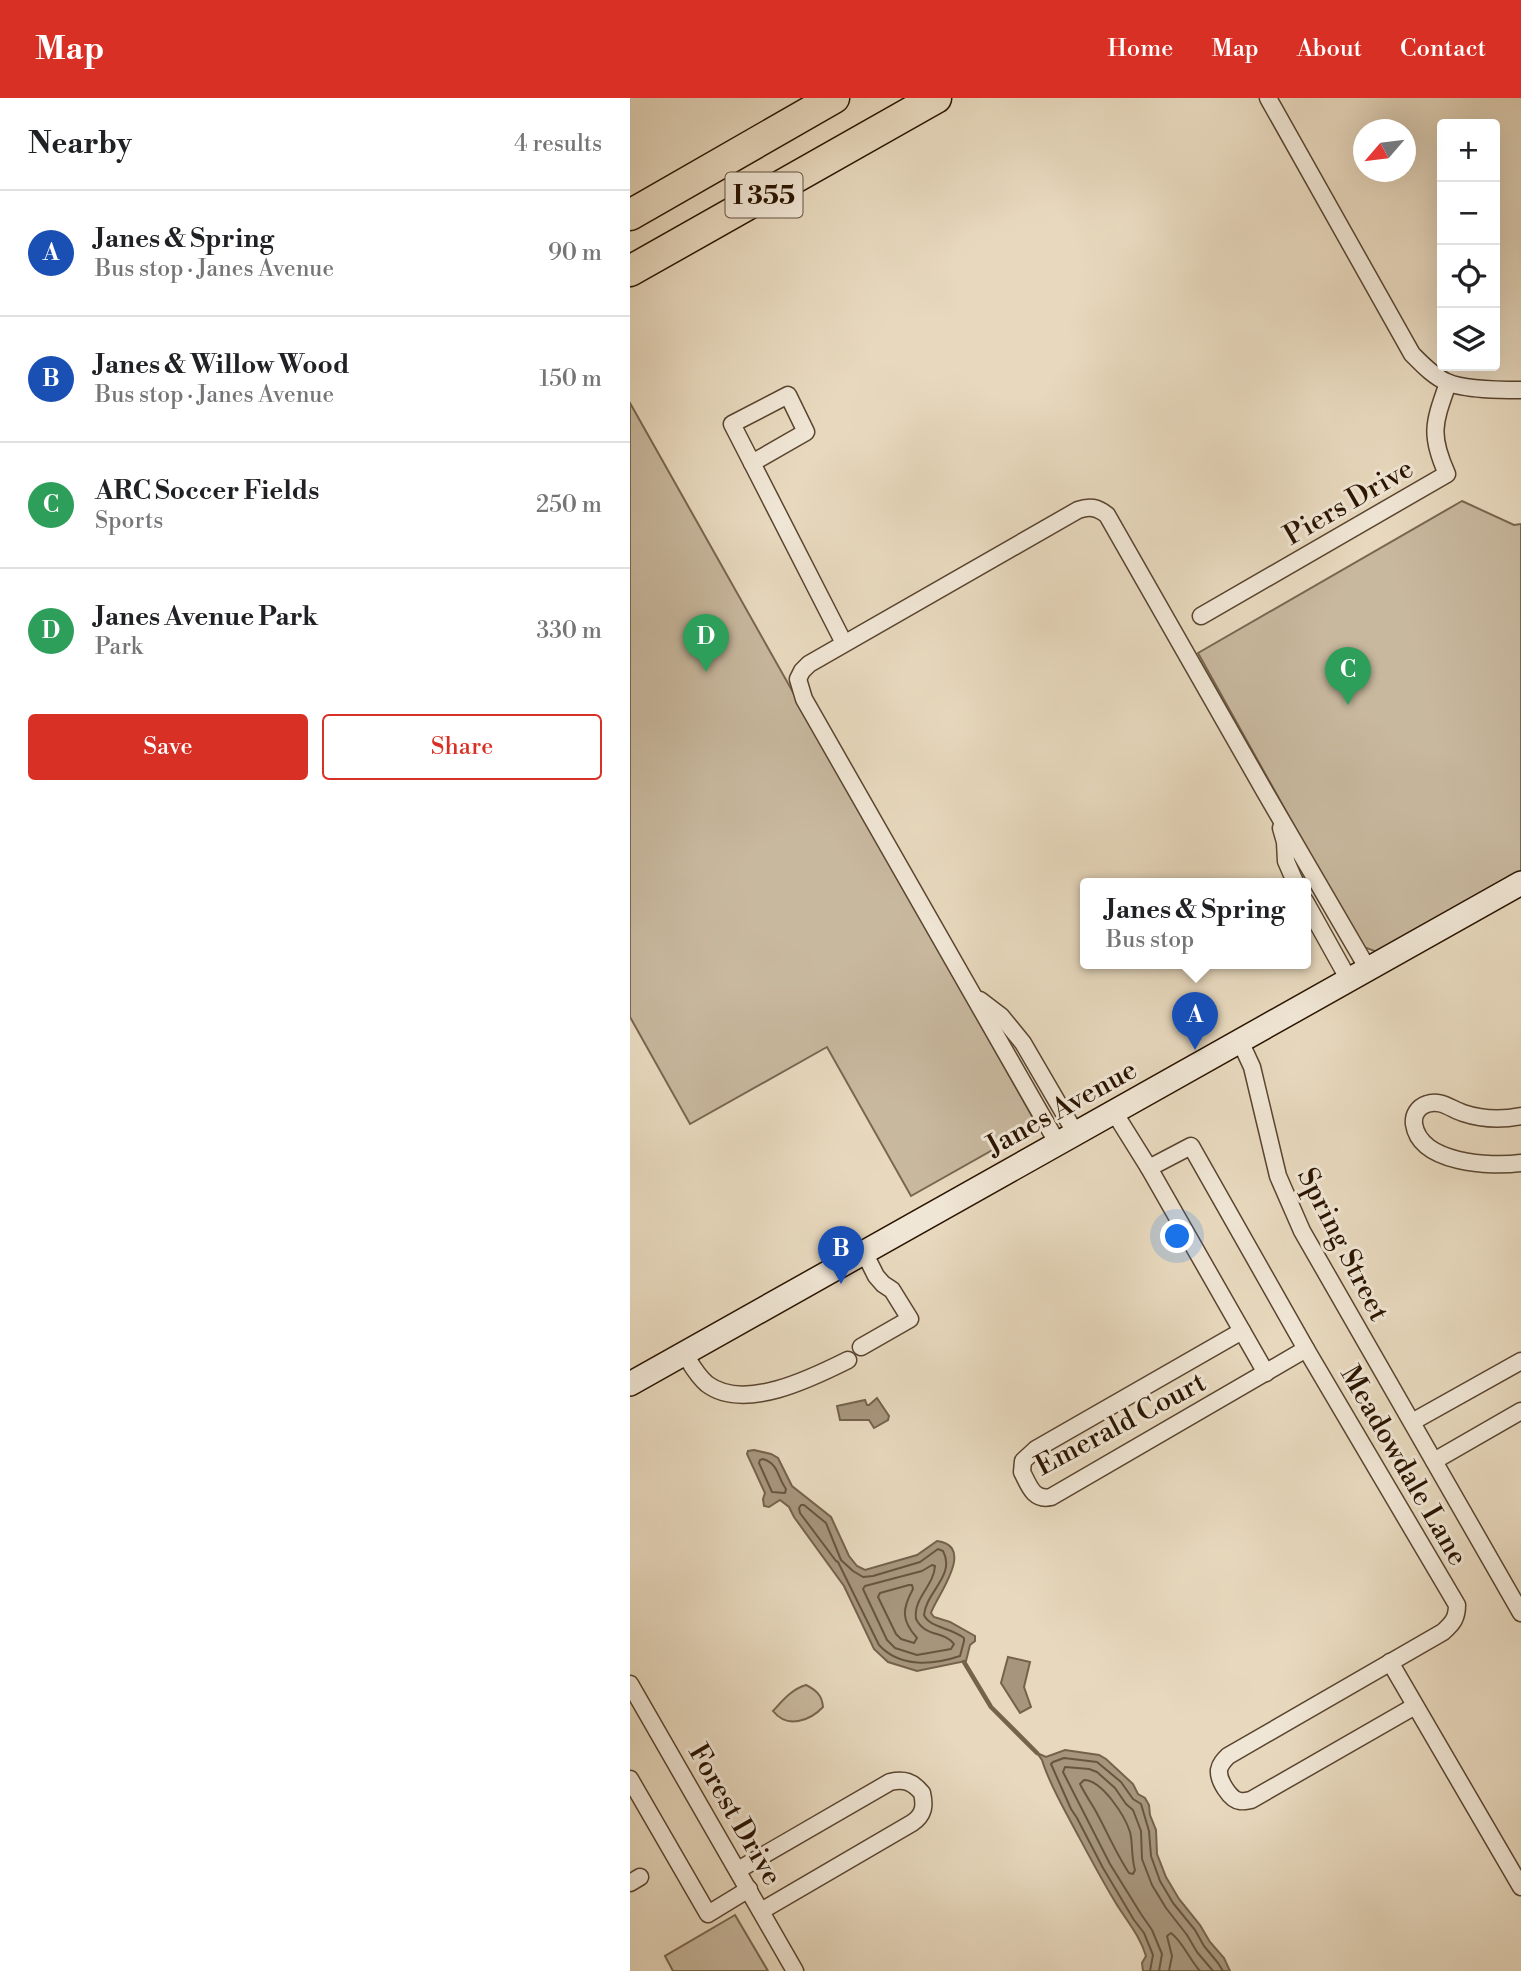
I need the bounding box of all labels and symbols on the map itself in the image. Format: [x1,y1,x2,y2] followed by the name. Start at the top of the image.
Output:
[1353,119,1416,182] north arrow
[726,172,802,218] road number: I 355
[1278,451,1420,553] street label: Piers Drive
[683,614,729,672] pin: D
[1325,647,1371,705] pin: C
[1172,992,1218,1050] pin: A
[979,1052,1143,1165] street label: Janes Avenue
[1289,1162,1396,1327] street label: Spring Street
[1160,1219,1194,1253] your location
[818,1226,864,1284] pin: B
[1332,1359,1475,1572] street label: Meadowdale Lane
[1030,1365,1212,1484] street label: Emerald Court
[680,1738,789,1892] street label: Forest Drive

